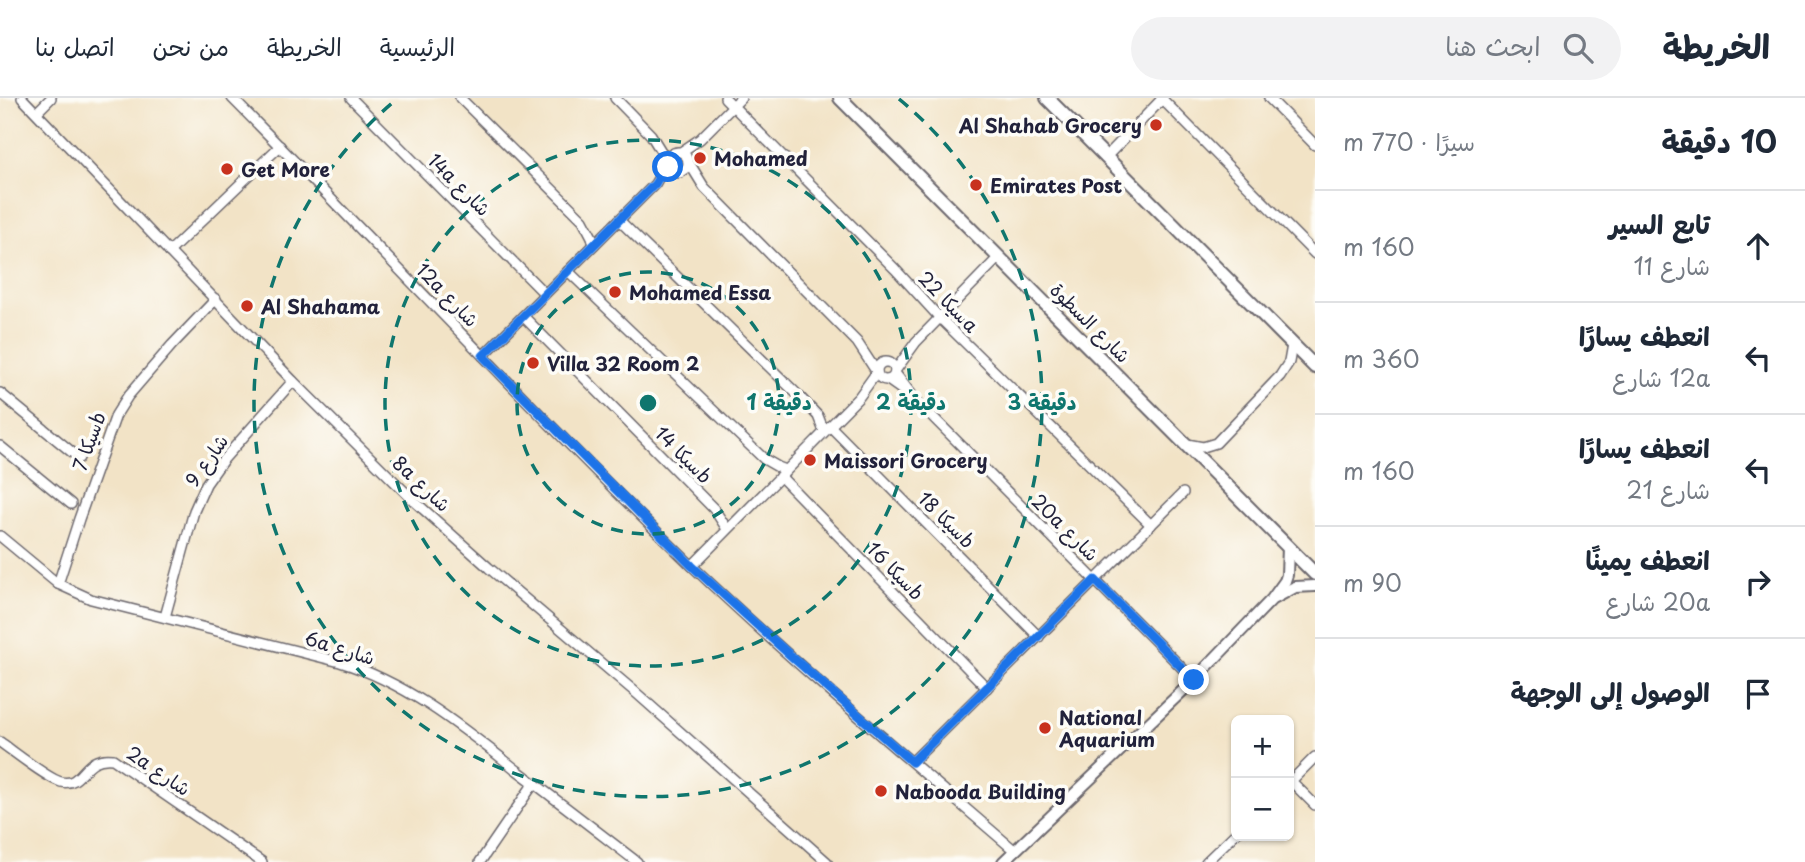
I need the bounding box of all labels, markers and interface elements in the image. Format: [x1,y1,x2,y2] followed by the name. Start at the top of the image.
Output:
[1131,17,1621,80] search box
[1663,20,1770,70] text: الخريطة
[1445,26,1541,65] text: ابحث هنا
[35,28,115,64] text: اتصل بنا
[153,28,229,64] text: من نحن
[267,28,342,64] text: الخريطة
[380,28,455,64] text: الرئيسية
[1559,29,1597,67] icon: search
[958,111,1142,139] place label: Al Shahab Grocery
[1148,117,1164,133] marker: Al Shahab Grocery
[1662,118,1777,163] text: 10 دقيقة
[1343,124,1475,159] text: سيرًا · 770 m
[714,144,808,172] place label: Mohamed
[422,146,498,222] street label: 14a شارع
[692,150,708,166] marker: Mohamed
[652,151,683,182] route start
[241,155,330,183] place label: Get More
[219,161,235,177] marker: Get More
[990,171,1122,199] place label: Emirates Post
[968,177,984,193] marker: Emirates Post
[1609,204,1710,243] text: تابع السير
[1739,227,1777,265] icon: ahead
[1343,229,1415,264] text: 160 m
[1633,248,1710,283] text: شارع 11
[410,256,486,333] street label: 12a شارع
[912,264,986,338] street label: سيكا 22a
[1044,276,1137,369] street label: شارع السطوة
[629,278,771,306] place label: Mohamed Essa
[607,284,623,300] marker: Mohamed Essa
[260,292,380,320] place label: Al Shahama
[239,298,255,314] marker: Al Shahama
[1579,316,1710,355] text: انعطف يسارًا
[1739,339,1777,377] icon: left
[1343,341,1420,376] text: 360 m
[547,349,699,377] place label: Villa 32 Room 2
[525,355,541,371] marker: Villa 32 Room 2
[1612,360,1710,395] text: 12a شارع
[746,385,812,417] text: 1 دقيقة
[876,385,946,417] text: 2 دقيقة
[1008,385,1076,417] text: 3 دقيقة
[636,391,660,415] centre of rings
[64,408,112,474] street label: سيكا 7b
[649,419,719,489] street label: سيكا 14b
[178,428,235,493] street label: شارع 9
[1579,428,1710,467] text: انعطف يسارًا
[824,446,988,474] place label: Maissori Grocery
[386,449,457,518] street label: 8a شارع
[1739,451,1777,489] icon: left
[802,452,818,468] marker: Maissori Grocery
[1343,453,1415,488] text: 160 m
[1626,472,1710,507] text: شارع 21
[912,484,982,554] street label: سيكا 18b
[1025,487,1106,568] street label: 20a شارع
[861,535,931,605] street label: سيكا 16b
[1586,540,1710,579] text: انعطف يمينًا
[1739,563,1777,601] icon: right
[1343,565,1402,600] text: 90 m
[1606,584,1710,619] text: 20a شارع
[301,623,379,672] street label: 6a شارع
[1178,664,1209,695] route end
[1511,672,1710,711] text: الوصول إلى الوجهة
[1739,675,1777,713] icon: arrive
[1058,703,1155,753] place label: National Aquarium
[1231,715,1294,841] map controls
[1231,715,1294,778] button: +
[1037,720,1053,736] marker: National Aquarium
[121,738,197,803] street label: 2a شارع
[895,777,1066,805] place label: Nabooda Building
[1231,778,1294,841] button: −
[873,783,889,799] marker: Nabooda Building

